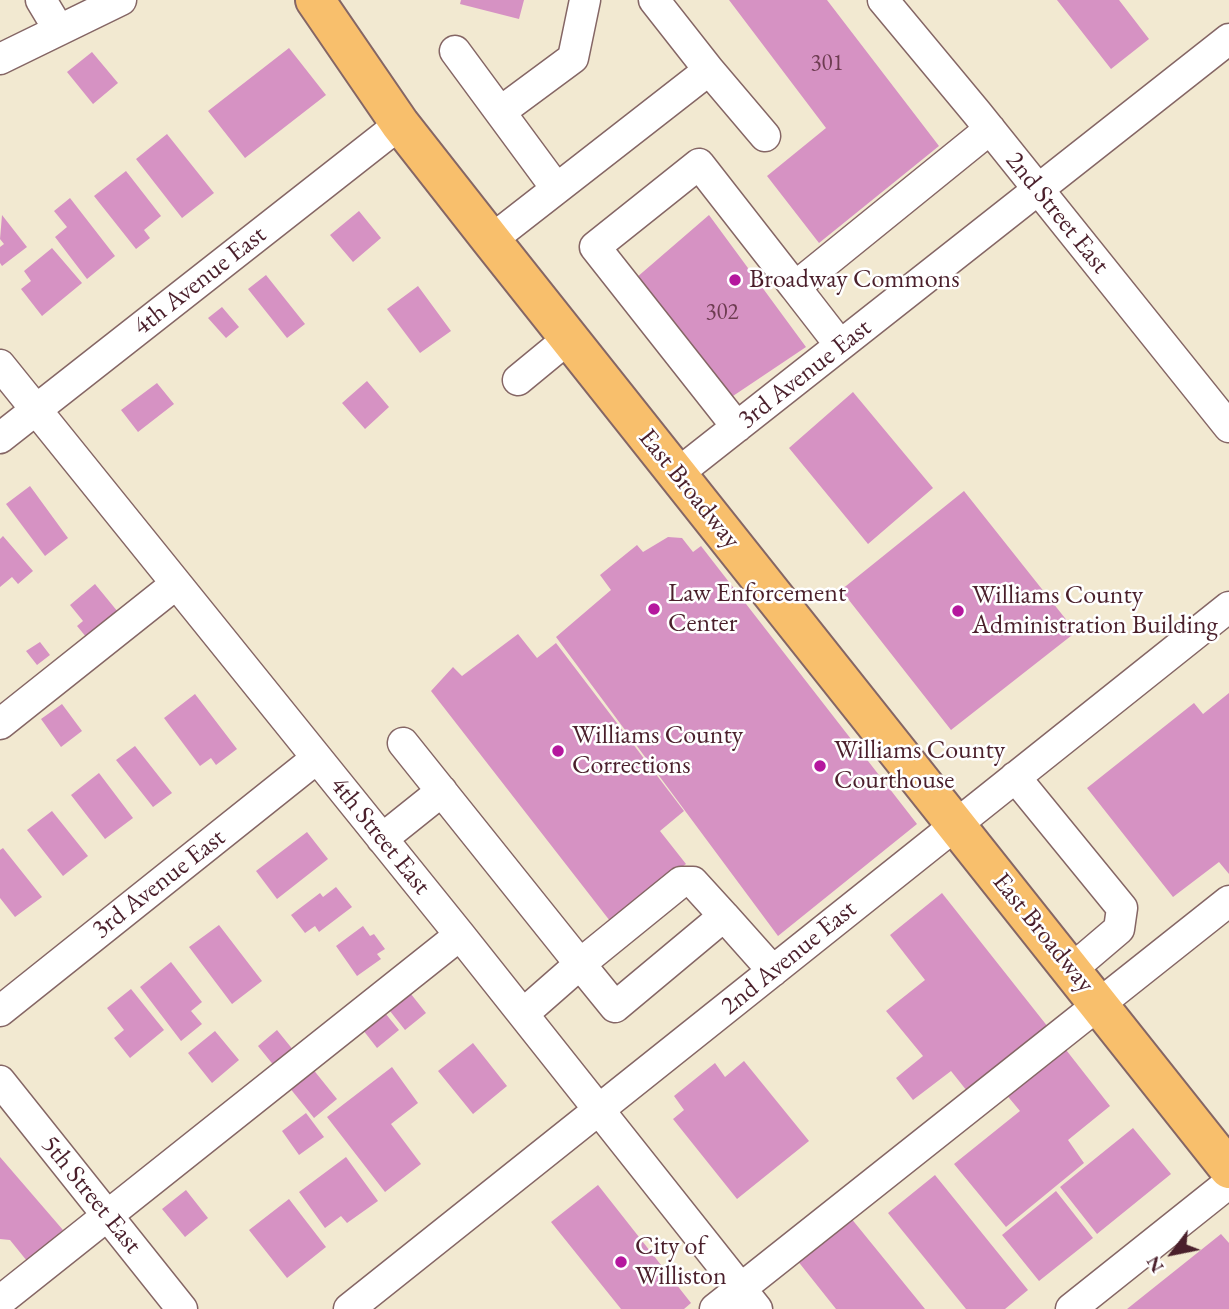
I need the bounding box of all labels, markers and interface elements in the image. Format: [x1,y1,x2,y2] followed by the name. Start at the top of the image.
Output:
[810,50,844,78] house number: 301
[998,146,1116,280] street label: 2nd Street East
[127,219,273,343] street label: 4th Avenue East
[749,264,960,296] place label: Broadway Commons
[727,272,743,288] marker: Broadway Commons
[705,299,739,327] house number: 302
[732,312,878,436] street label: 3rd Avenue East
[631,423,747,555] street label: East Broadway
[668,578,846,640] place label: Law Enforcement Center
[972,580,1218,642] place label: Williams County Administration Building
[646,601,662,617] marker: Law Enforcement Center
[950,603,966,619] marker: Williams County Administration Building
[572,720,743,782] place label: Williams County Corrections
[834,735,1005,796] place label: Williams County Courthouse
[550,743,566,759] marker: Williams County Corrections
[812,758,828,774] marker: Williams County Courthouse
[323,771,437,901] street label: 4th Street East
[86,822,232,946] street label: 3rd Avenue East
[985,867,1101,999] street label: East Broadway
[715,894,863,1022] street label: 2nd Avenue East
[34,1130,148,1260] street label: 5th Street East
[1138,1218,1208,1288] north arrow
[635,1231,727,1292] place label: City of Williston
[1140,1251,1169,1278] text: N
[613,1254,629,1270] marker: City of Williston

